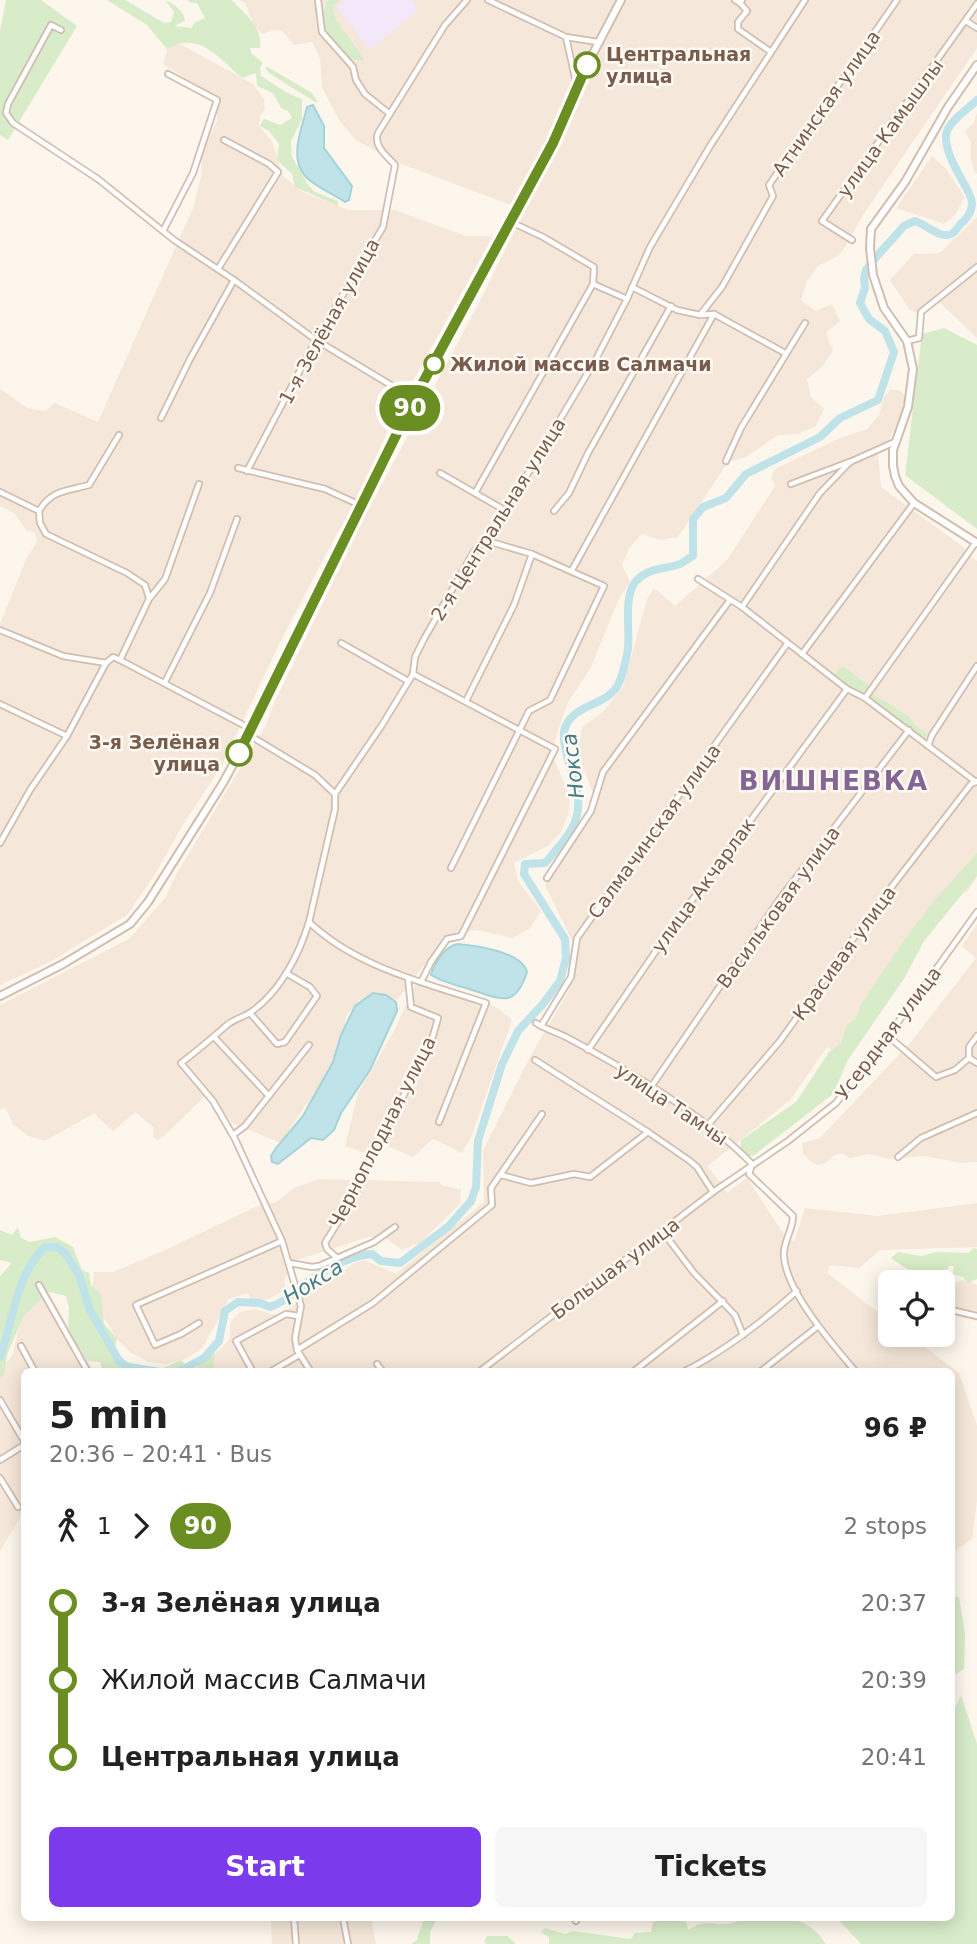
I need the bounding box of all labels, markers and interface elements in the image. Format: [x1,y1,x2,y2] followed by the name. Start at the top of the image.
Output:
[767,26,885,180] street label: Атнинская улица
[606,43,751,87] place label: Центральная улица
[574,52,600,78] marker: Центральная улица
[833,55,947,201] street label: улица Камышлы
[274,234,384,408] street label: 1-я Зелёная улица
[450,353,712,375] place label: Жилой массив Салмачи
[424,354,444,374] marker: Жилой массив Салмачи
[378,385,442,431] line badge: 90
[393,394,427,422] text: 90
[426,413,570,625] street label: 2-я Центральная улица
[89,731,220,775] place label: 3-я Зелёная улица
[557,732,589,800] water label: Нокса
[583,739,725,923] street label: Салмачинская улица
[226,740,252,766] marker: 3-я Зелёная улица
[739,766,929,796] district label: ВИШНЕВКА
[647,813,759,957] street label: улица Акчарлак
[712,822,844,992] street label: Васильковая улица
[788,882,900,1024] street label: Красивая улица
[831,962,945,1104] street label: Усердная улица
[324,1033,440,1231] street label: Черноплодная улица
[612,1058,732,1150] street label: улица Тамчы
[547,1213,683,1323] street label: Большая улица
[279,1254,347,1310] water label: Нокса
[878,1270,955,1347] map controls
[878,1270,955,1347] button: locate
[49,1393,168,1437] text: 5 min
[864,1413,927,1443] text: 96 ₽
[49,1441,272,1467] text: 20:36 – 20:41 · Bus
[49,1507,87,1545] icon: walk
[122,1507,160,1545] icon: forward
[184,1512,217,1540] text: 90
[97,1513,112,1539] text: 1
[843,1513,927,1539] text: 2 stops
[101,1588,381,1618] text: 3-я Зелёная улица
[861,1590,927,1616] text: 20:37
[101,1665,427,1695] text: Жилой массив Салмачи
[861,1667,927,1693] text: 20:39
[101,1742,400,1772] text: Центральная улица
[861,1744,927,1770] text: 20:41
[49,1827,481,1907] button: Start
[495,1827,927,1907] button: Tickets

